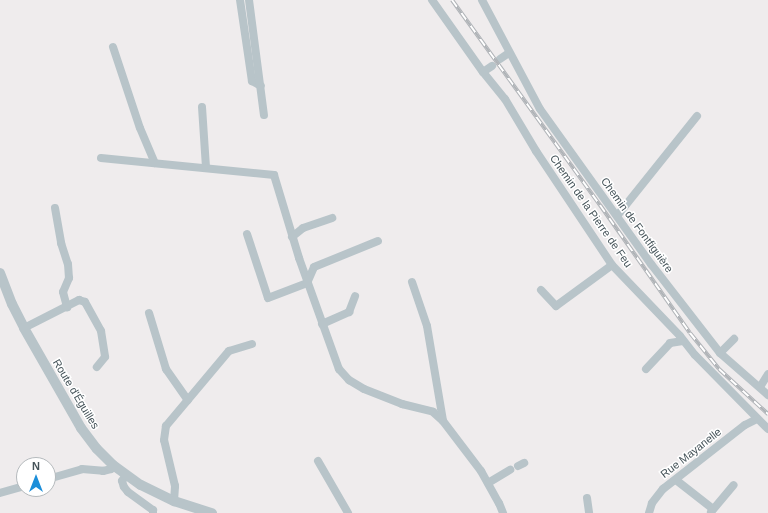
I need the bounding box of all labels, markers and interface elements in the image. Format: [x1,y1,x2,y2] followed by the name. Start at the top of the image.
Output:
[547,152,635,270] street label: Chemin de la Pierre de Feu
[598,175,676,275] street label: Chemin de Fontfiguière
[50,357,102,431] street label: Route d'Éguilles
[658,425,724,481] street label: Rue Mayanelle
[16,457,56,497] north arrow
[32,460,40,472] text: N

